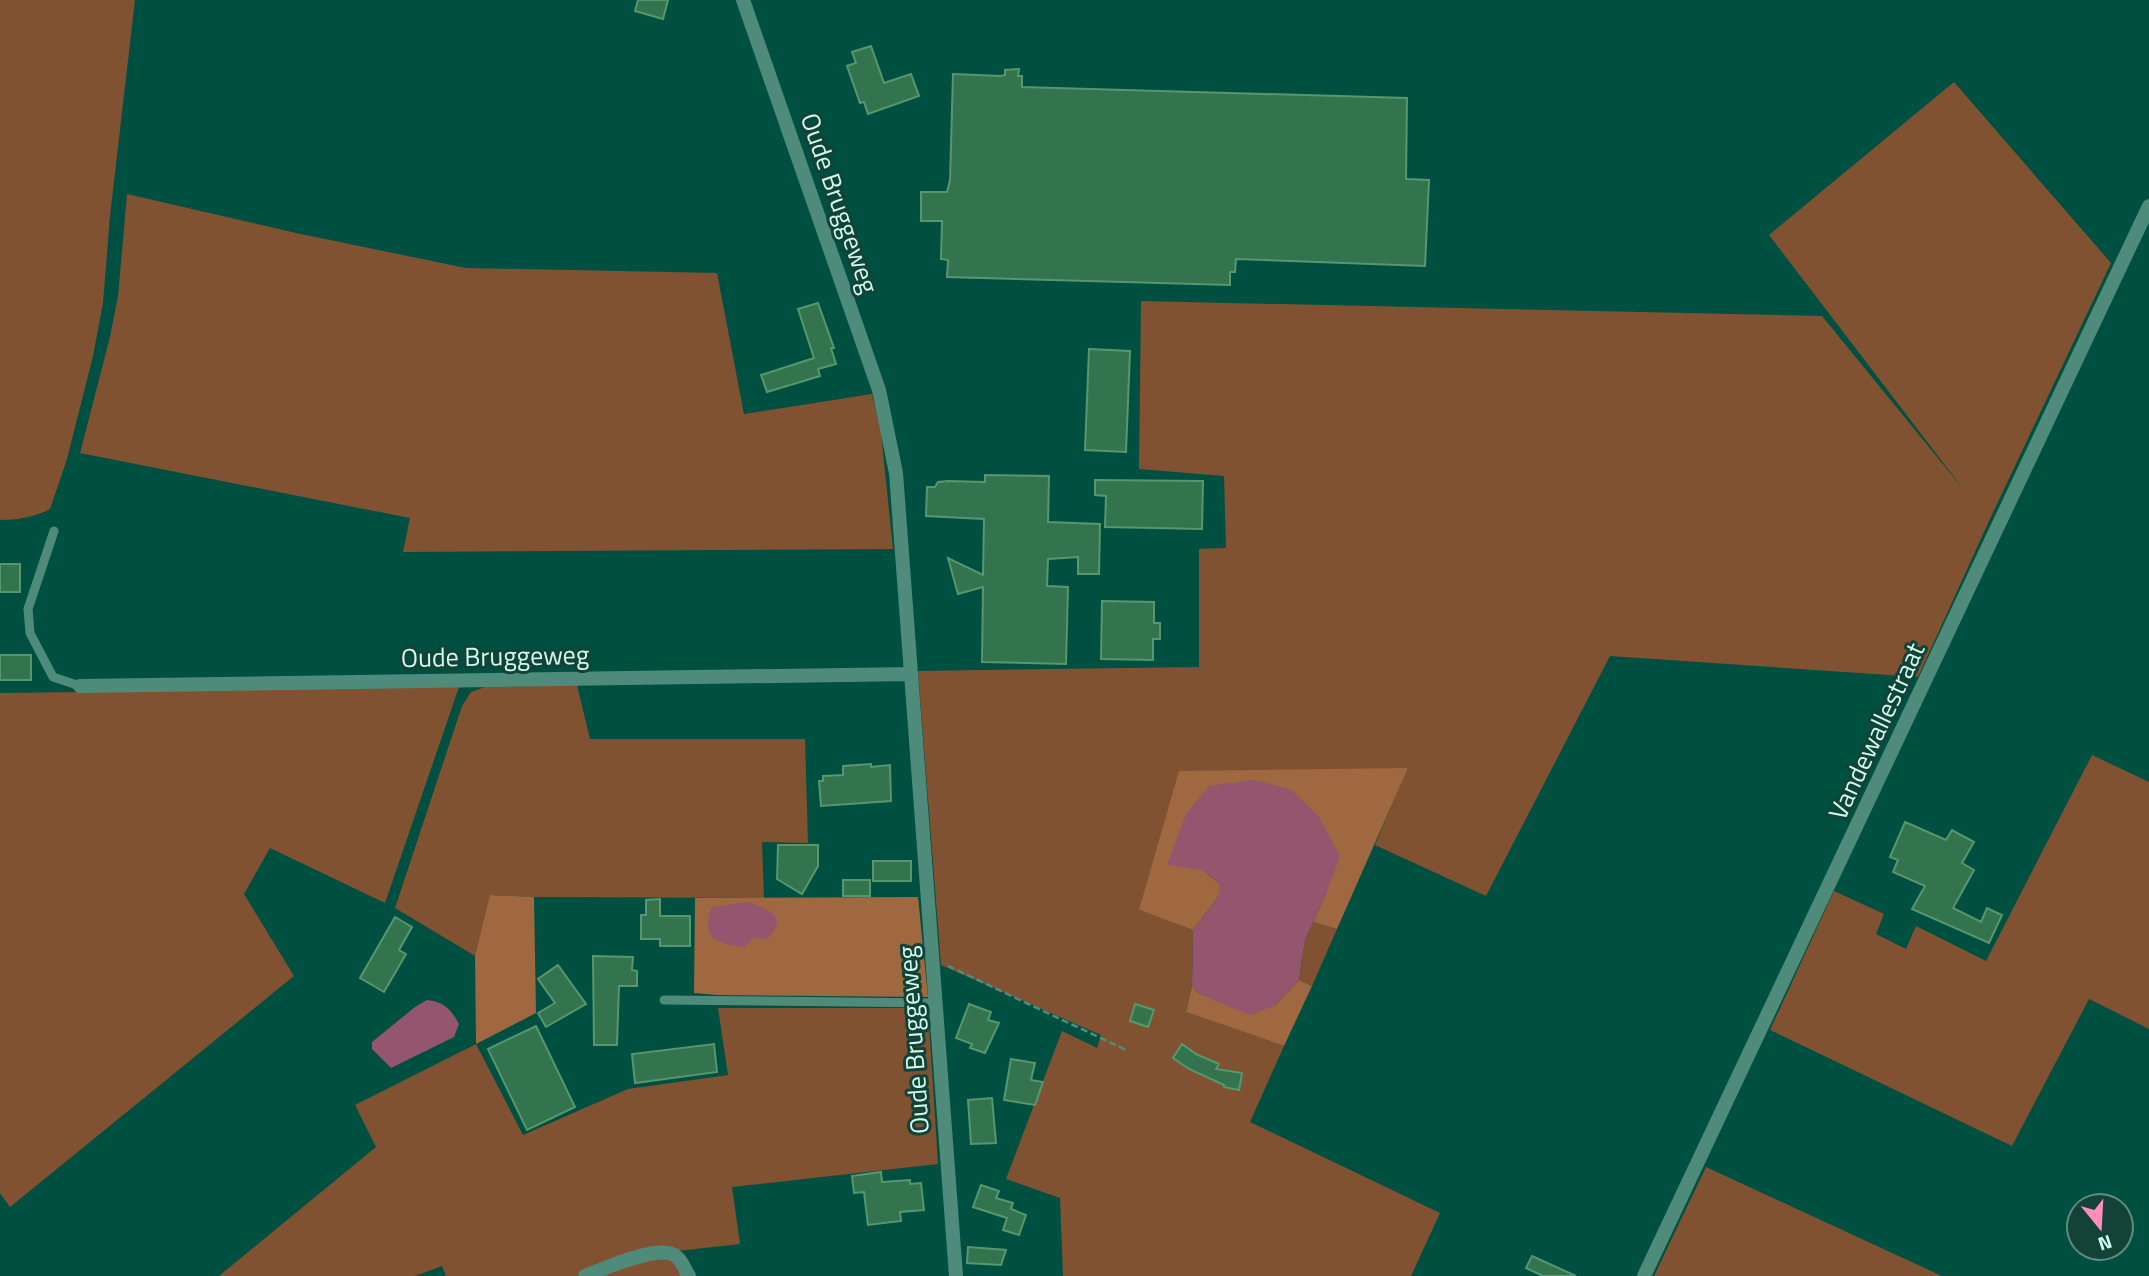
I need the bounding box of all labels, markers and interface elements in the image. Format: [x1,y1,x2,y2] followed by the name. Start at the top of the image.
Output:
[791,108,889,298] street label: Oude Bruggeweg
[401,635,589,677] street label: Oude Bruggeweg
[1818,636,1934,826] street label: Vandewallestraat
[887,945,939,1135] street label: Oude Bruggeweg
[2065,1192,2135,1262] north arrow
[2095,1228,2116,1259] text: N

